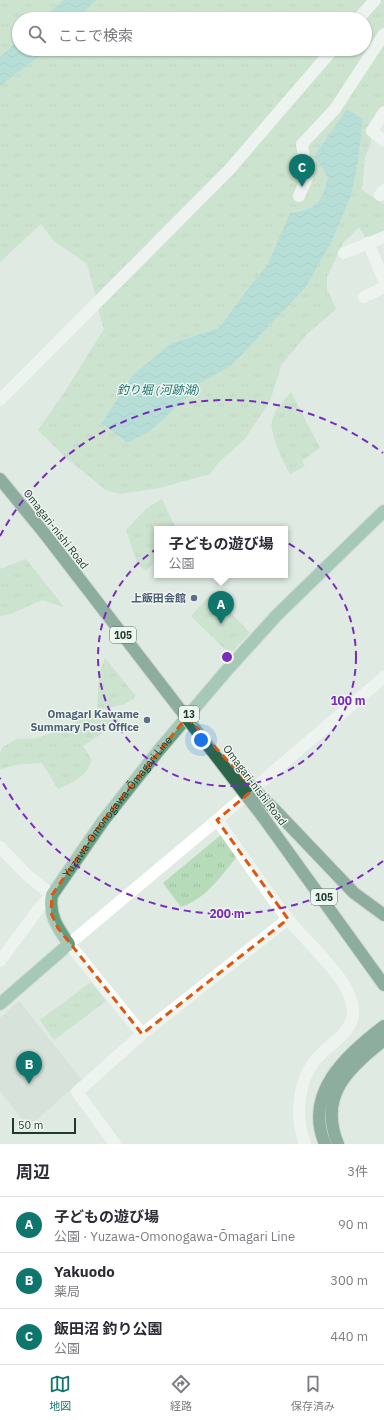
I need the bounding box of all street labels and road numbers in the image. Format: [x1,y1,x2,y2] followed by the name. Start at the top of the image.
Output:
[21,486,91,572] street label: Omagari-nishi Road
[110,627,136,643] road number: 105
[179,706,199,722] road number: 13
[59,733,175,880] street label: Yuzawa-Omonogawa-Ōmagari Line
[220,742,290,828] street label: Omagari-nishi Road
[311,889,337,905] road number: 105

